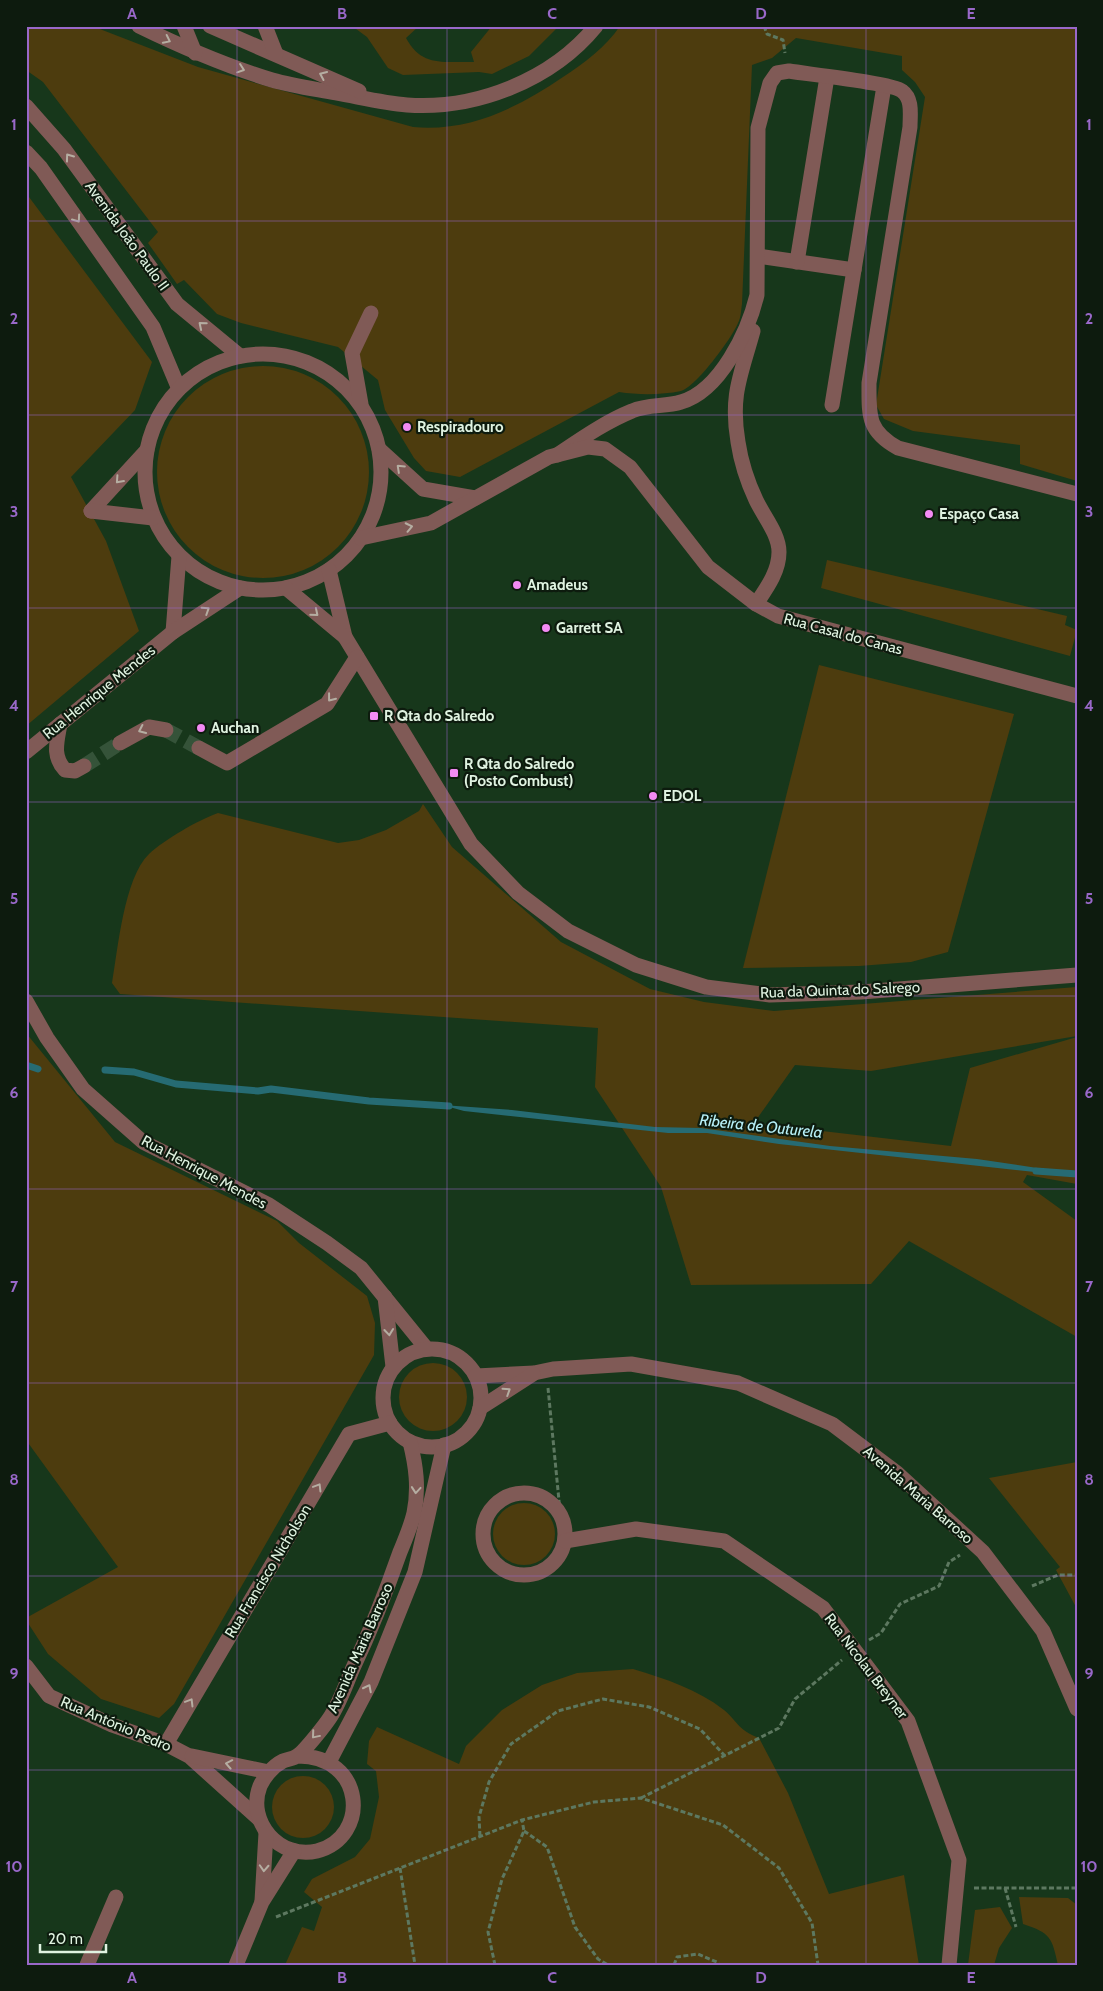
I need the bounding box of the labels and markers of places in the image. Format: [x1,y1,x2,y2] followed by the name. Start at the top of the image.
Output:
[417,418,504,436] place label: Respiradouro
[401,421,413,433] marker: Respiradouro
[939,505,1020,523] place label: Espaço Casa
[923,508,935,520] marker: Espaço Casa
[527,576,588,594] place label: Amadeus
[511,579,523,591] marker: Amadeus
[556,619,623,637] place label: Garrett SA
[540,622,552,634] marker: Garrett SA
[384,707,495,725] place label: R Qta do Salredo
[368,710,380,722] marker: R Qta do Salredo
[211,719,259,737] place label: Auchan
[195,722,207,734] marker: Auchan
[464,755,575,790] place label: R Qta do Salredo (Posto Combust)
[448,767,460,779] marker: R Qta do Salredo (Posto Combust)
[663,787,702,805] place label: EDOL
[647,790,659,802] marker: EDOL

